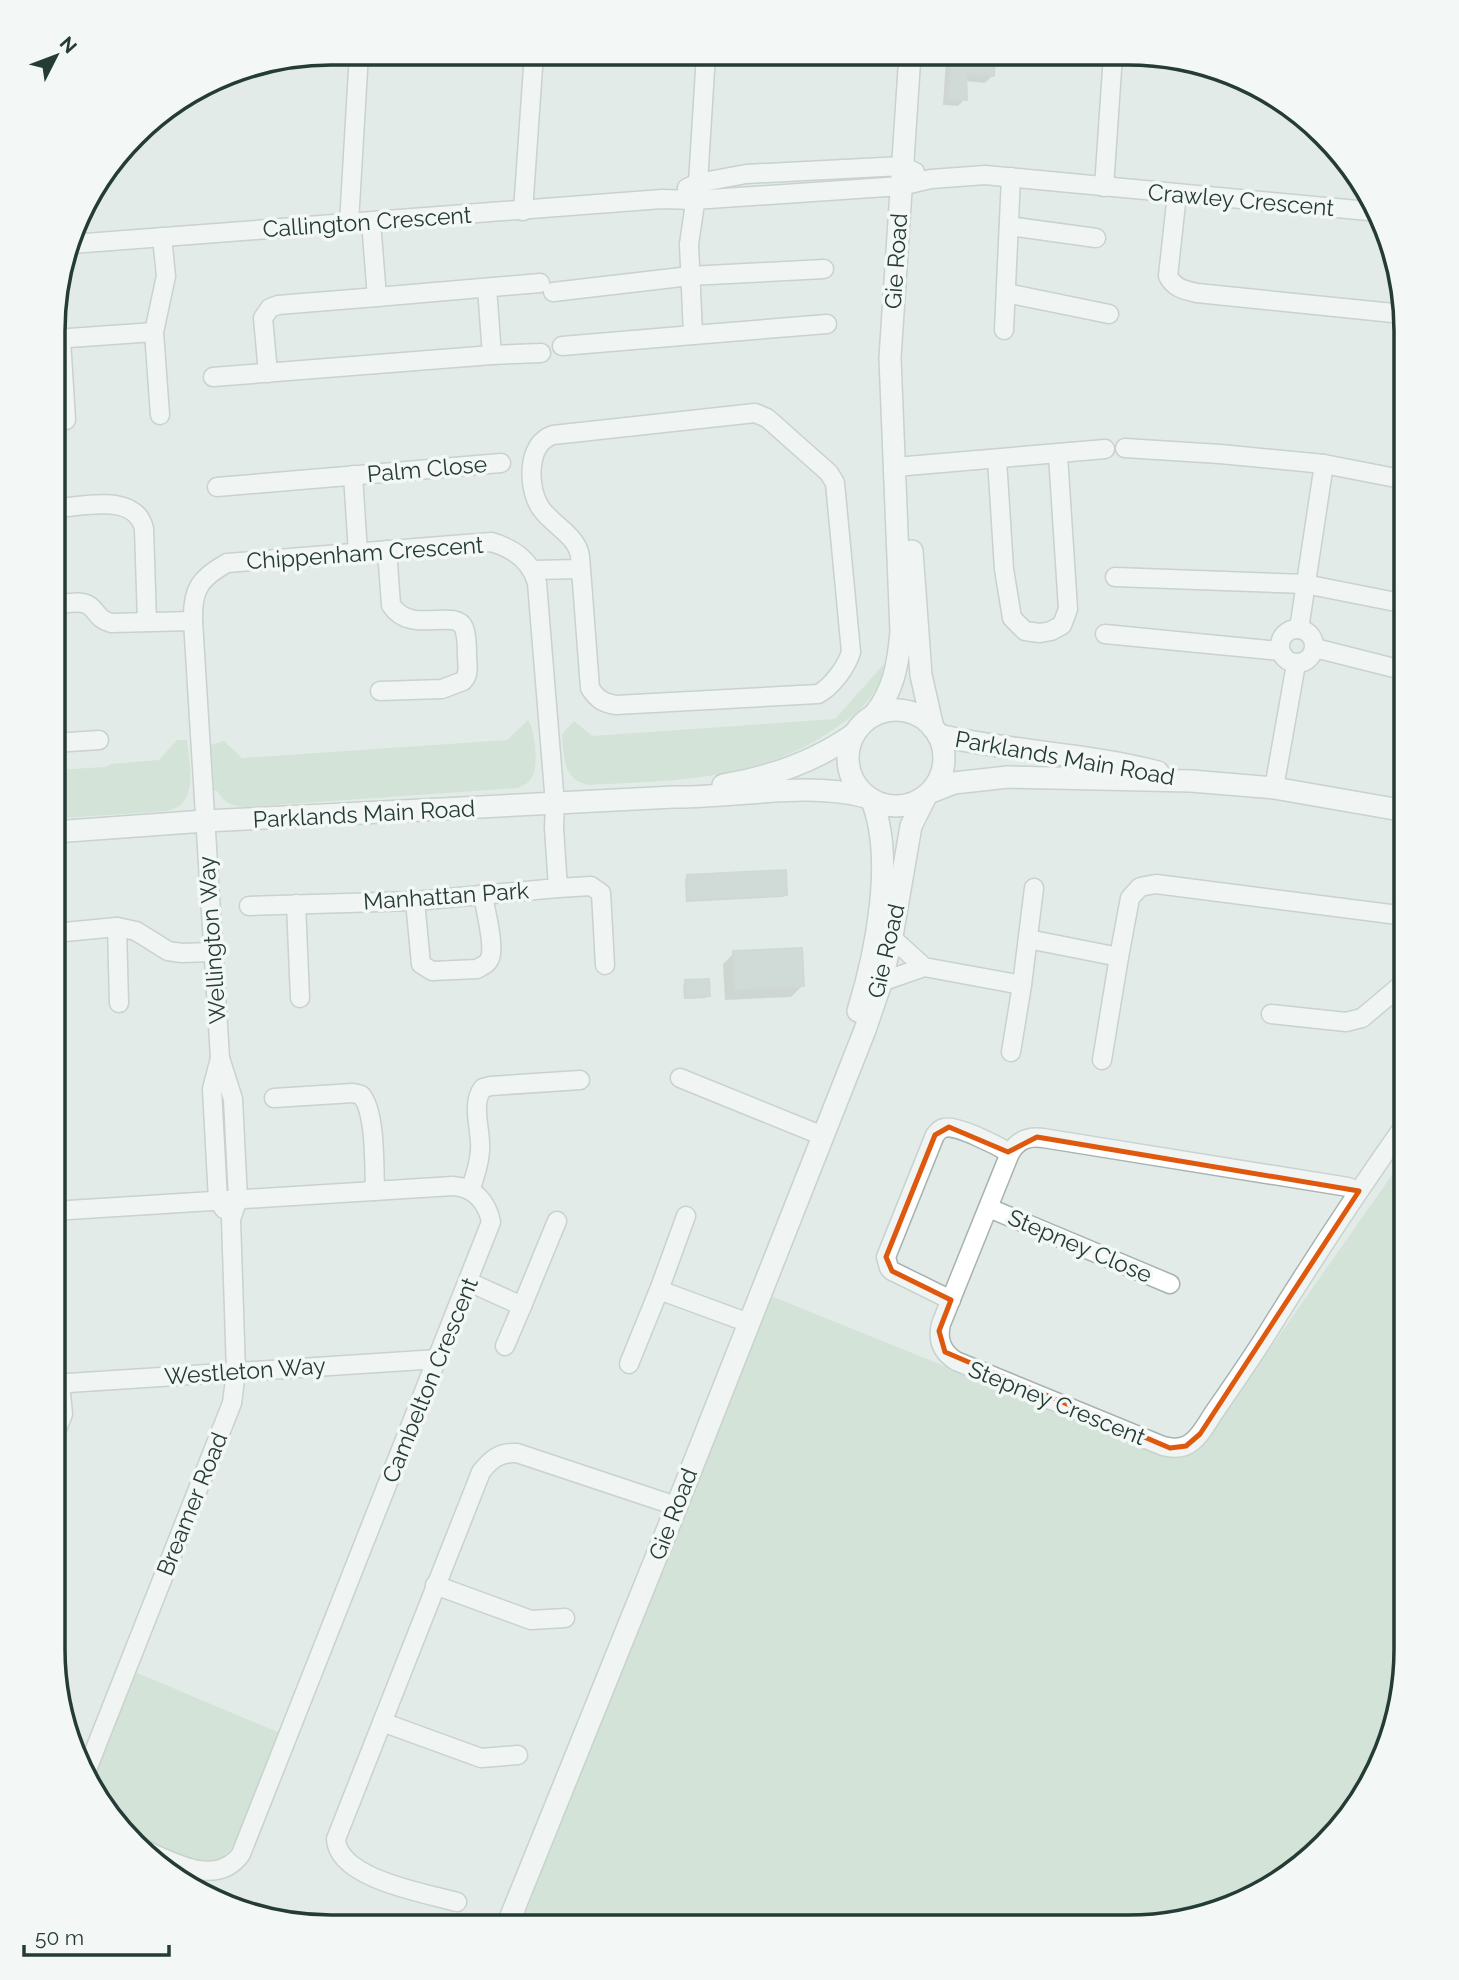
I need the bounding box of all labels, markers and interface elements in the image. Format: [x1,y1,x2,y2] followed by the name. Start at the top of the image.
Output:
[21,21,91,91] north arrow
[56,32,82,57] text: N
[1147,178,1336,221] street label: Crawley Crescent
[262,201,472,242] street label: Callington Crescent
[879,212,912,310] street label: Gie Road
[366,450,488,487] street label: Palm Close
[246,531,485,574] street label: Chippenham Crescent
[953,725,1177,790] street label: Parklands Main Road
[252,794,476,833] street label: Parklands Main Road
[192,855,231,1025] street label: Wellington Way
[362,876,530,915] street label: Manhattan Park
[862,901,909,1001] street label: Gie Road
[1004,1203,1156,1288] street label: Stepney Close
[376,1273,483,1486] street label: Cambelton Crescent
[163,1351,327,1390] street label: Westleton Way
[965,1355,1150,1450] street label: Stepney Crescent
[150,1428,233,1579] street label: Breamer Road
[643,1464,702,1563] street label: Gie Road
[24,1913,170,1957] scale bar
[35,1925,84,1950] text: 50 m

